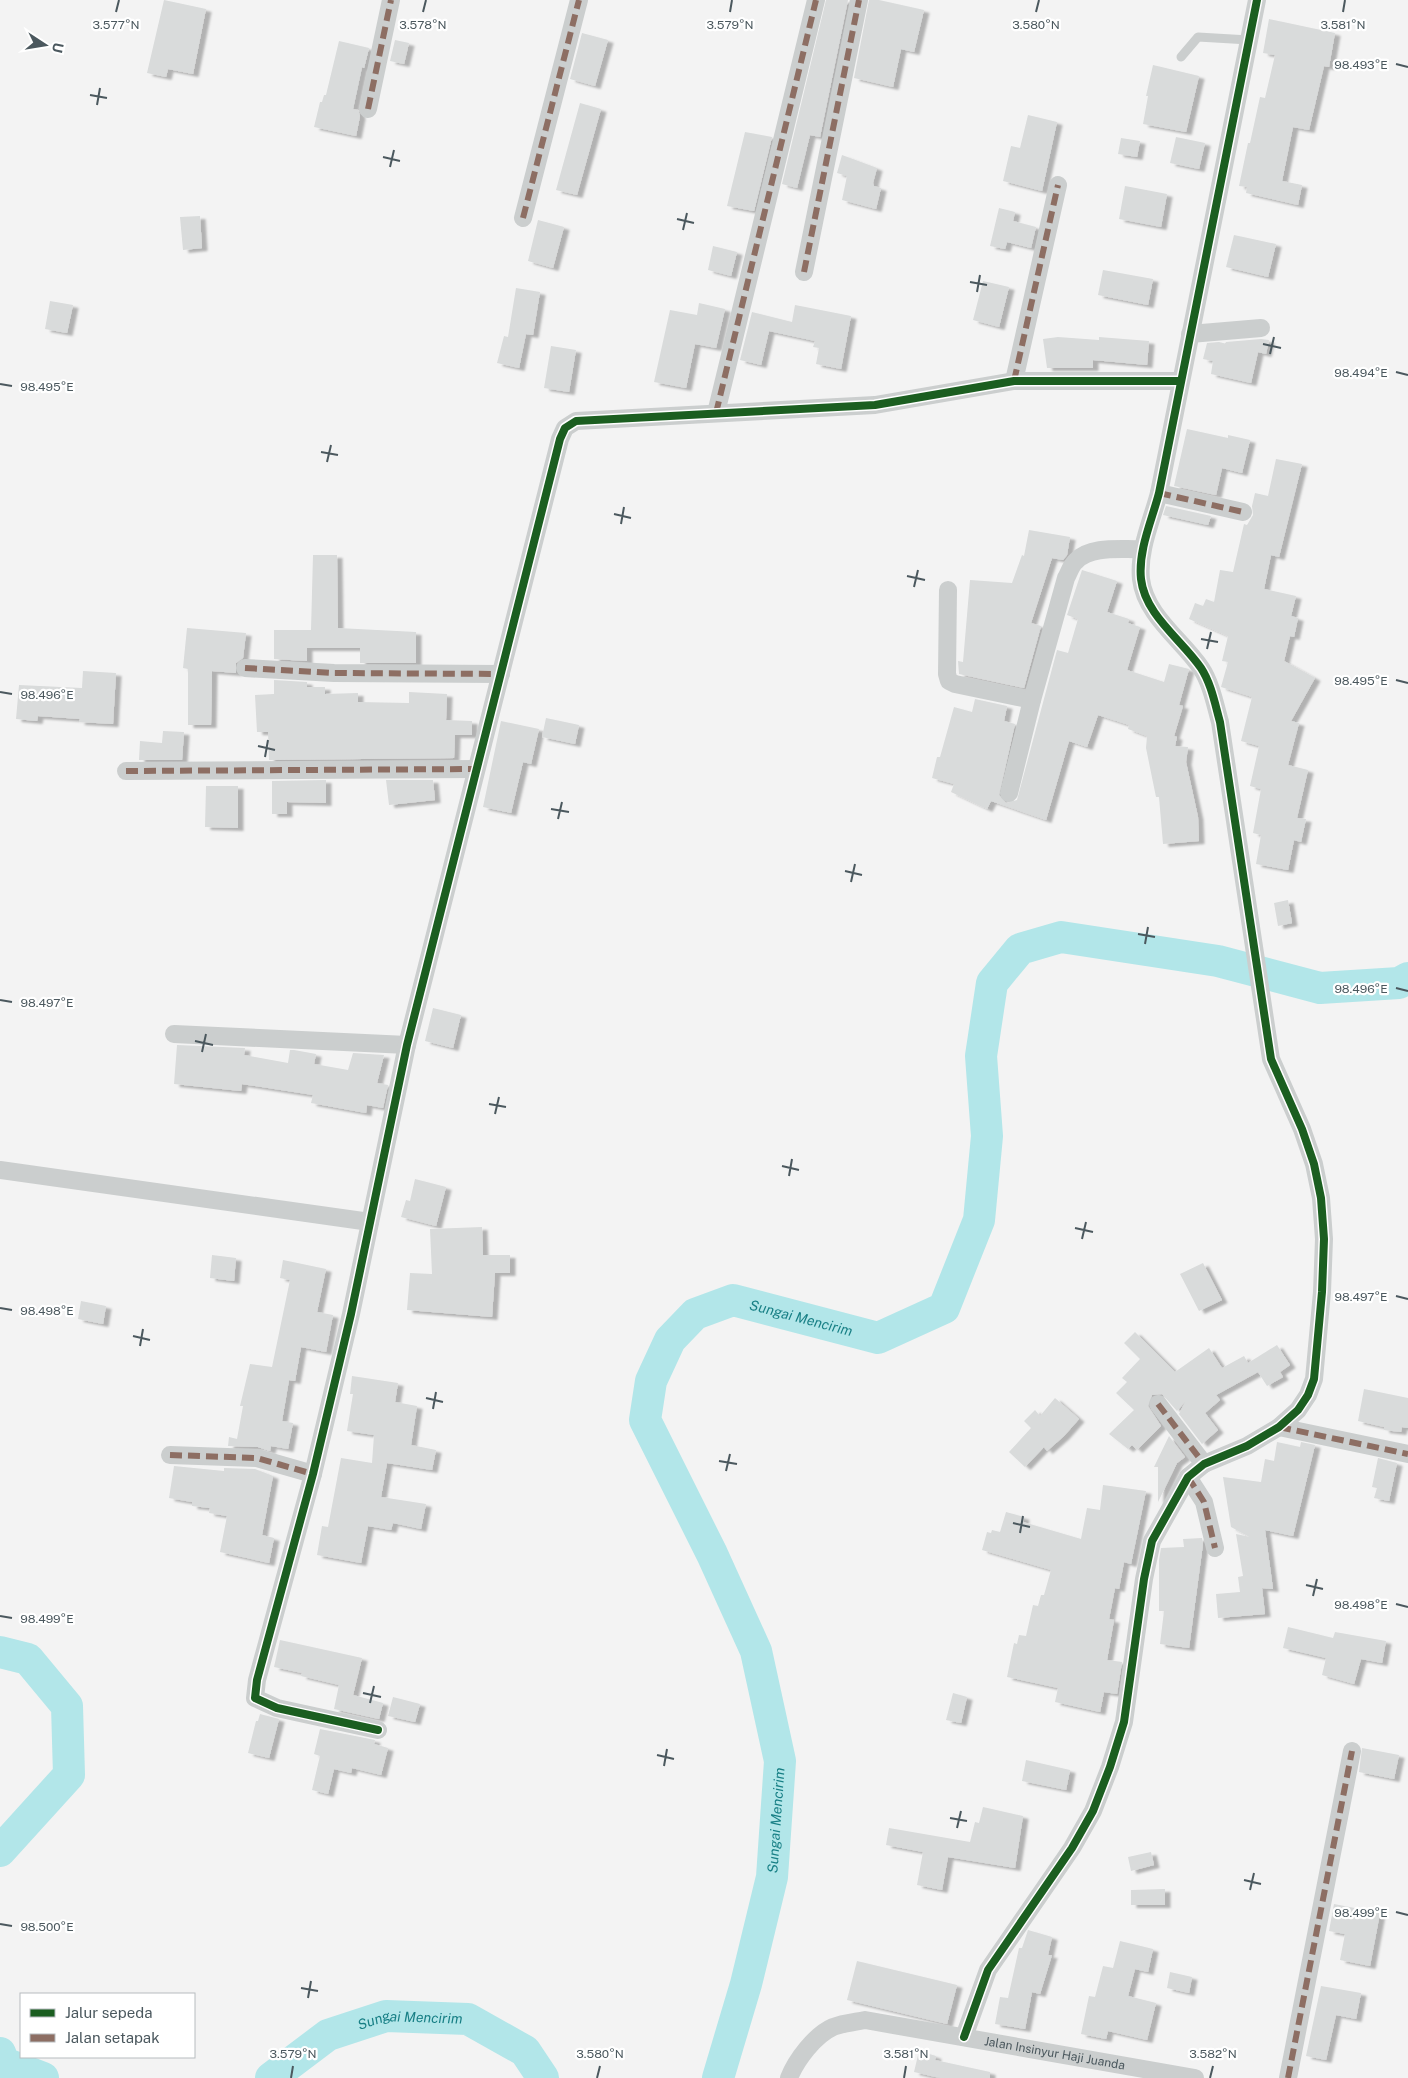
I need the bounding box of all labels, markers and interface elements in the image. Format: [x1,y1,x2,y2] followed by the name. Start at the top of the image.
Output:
[92,18,140,32] text: 3.577°N
[399,18,447,32] text: 3.578°N
[706,18,754,32] text: 3.579°N
[1012,18,1060,32] text: 3.580°N
[1320,18,1366,32] text: 3.581°N
[20,20,70,70] north arrow
[49,41,67,54] text: U
[1334,58,1388,72] text: 98.493°E
[1334,366,1388,380] text: 98.494°E
[20,380,74,394] text: 98.495°E
[1334,674,1388,688] text: 98.495°E
[20,688,74,702] text: 98.496°E
[1334,982,1388,996] text: 98.496°E
[21,996,73,1010] text: 98.497°E
[1335,1290,1387,1304] text: 98.497°E
[748,1297,854,1339] water label: Sungai Mencirim
[20,1304,74,1318] text: 98.498°E
[1334,1598,1388,1612] text: 98.498°E
[20,1612,74,1626] text: 98.499°E
[764,1767,788,1874] water label: Sungai Mencirim
[1334,1906,1388,1920] text: 98.499°E
[20,1920,74,1934] text: 98.500°E
[20,1993,195,2058] legend
[65,2004,153,2021] text: Jalur sepeda
[356,2007,463,2033] water label: Sungai Mencirim
[65,2029,160,2046] text: Jalan setapak
[983,2034,1126,2073] street label: Jalan Insinyur Haji Juanda
[269,2047,317,2061] text: 3.579°N
[576,2047,624,2061] text: 3.580°N
[883,2047,929,2061] text: 3.581°N
[1189,2047,1237,2061] text: 3.582°N

